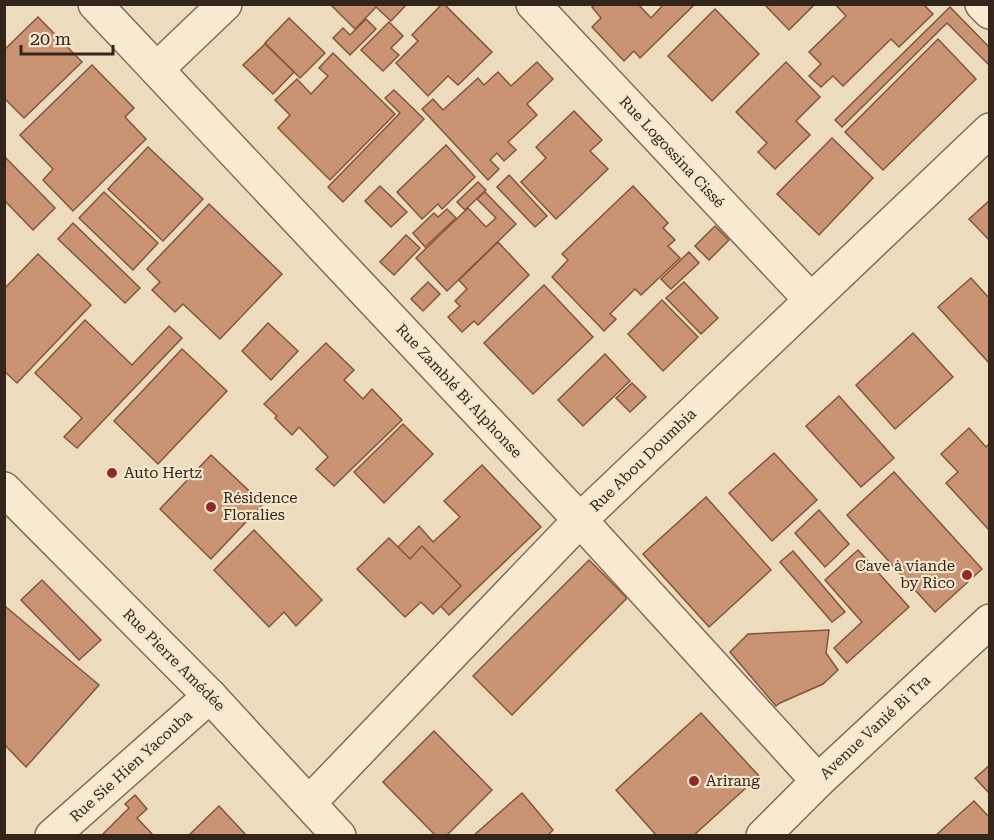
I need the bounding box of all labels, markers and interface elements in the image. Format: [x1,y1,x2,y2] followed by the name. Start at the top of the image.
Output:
[21,18,112,56] scale bar
[30,28,71,49] text: 20 m
[616,92,728,212] street label: Rue Logossina Cissé
[392,320,526,462] street label: Rue Zamblé Bi Alphonse
[586,405,700,515] street label: Rue Abou Doumbia
[124,464,202,482] place label: Auto Hertz
[105,466,119,480] marker: Auto Hertz
[223,489,298,524] place label: Résidence Floralies
[204,500,218,514] marker: Résidence Floralies
[855,557,955,592] place label: Cave à viande by Rico
[960,568,974,582] marker: Cave à viande by Rico
[119,605,229,715] street label: Rue Pierre Amédée
[816,671,934,783] street label: Avenue Vanié Bi Tra
[66,706,196,826] street label: Rue Sie Hien Yacouba
[706,772,760,790] place label: Arirang
[687,774,701,788] marker: Arirang

